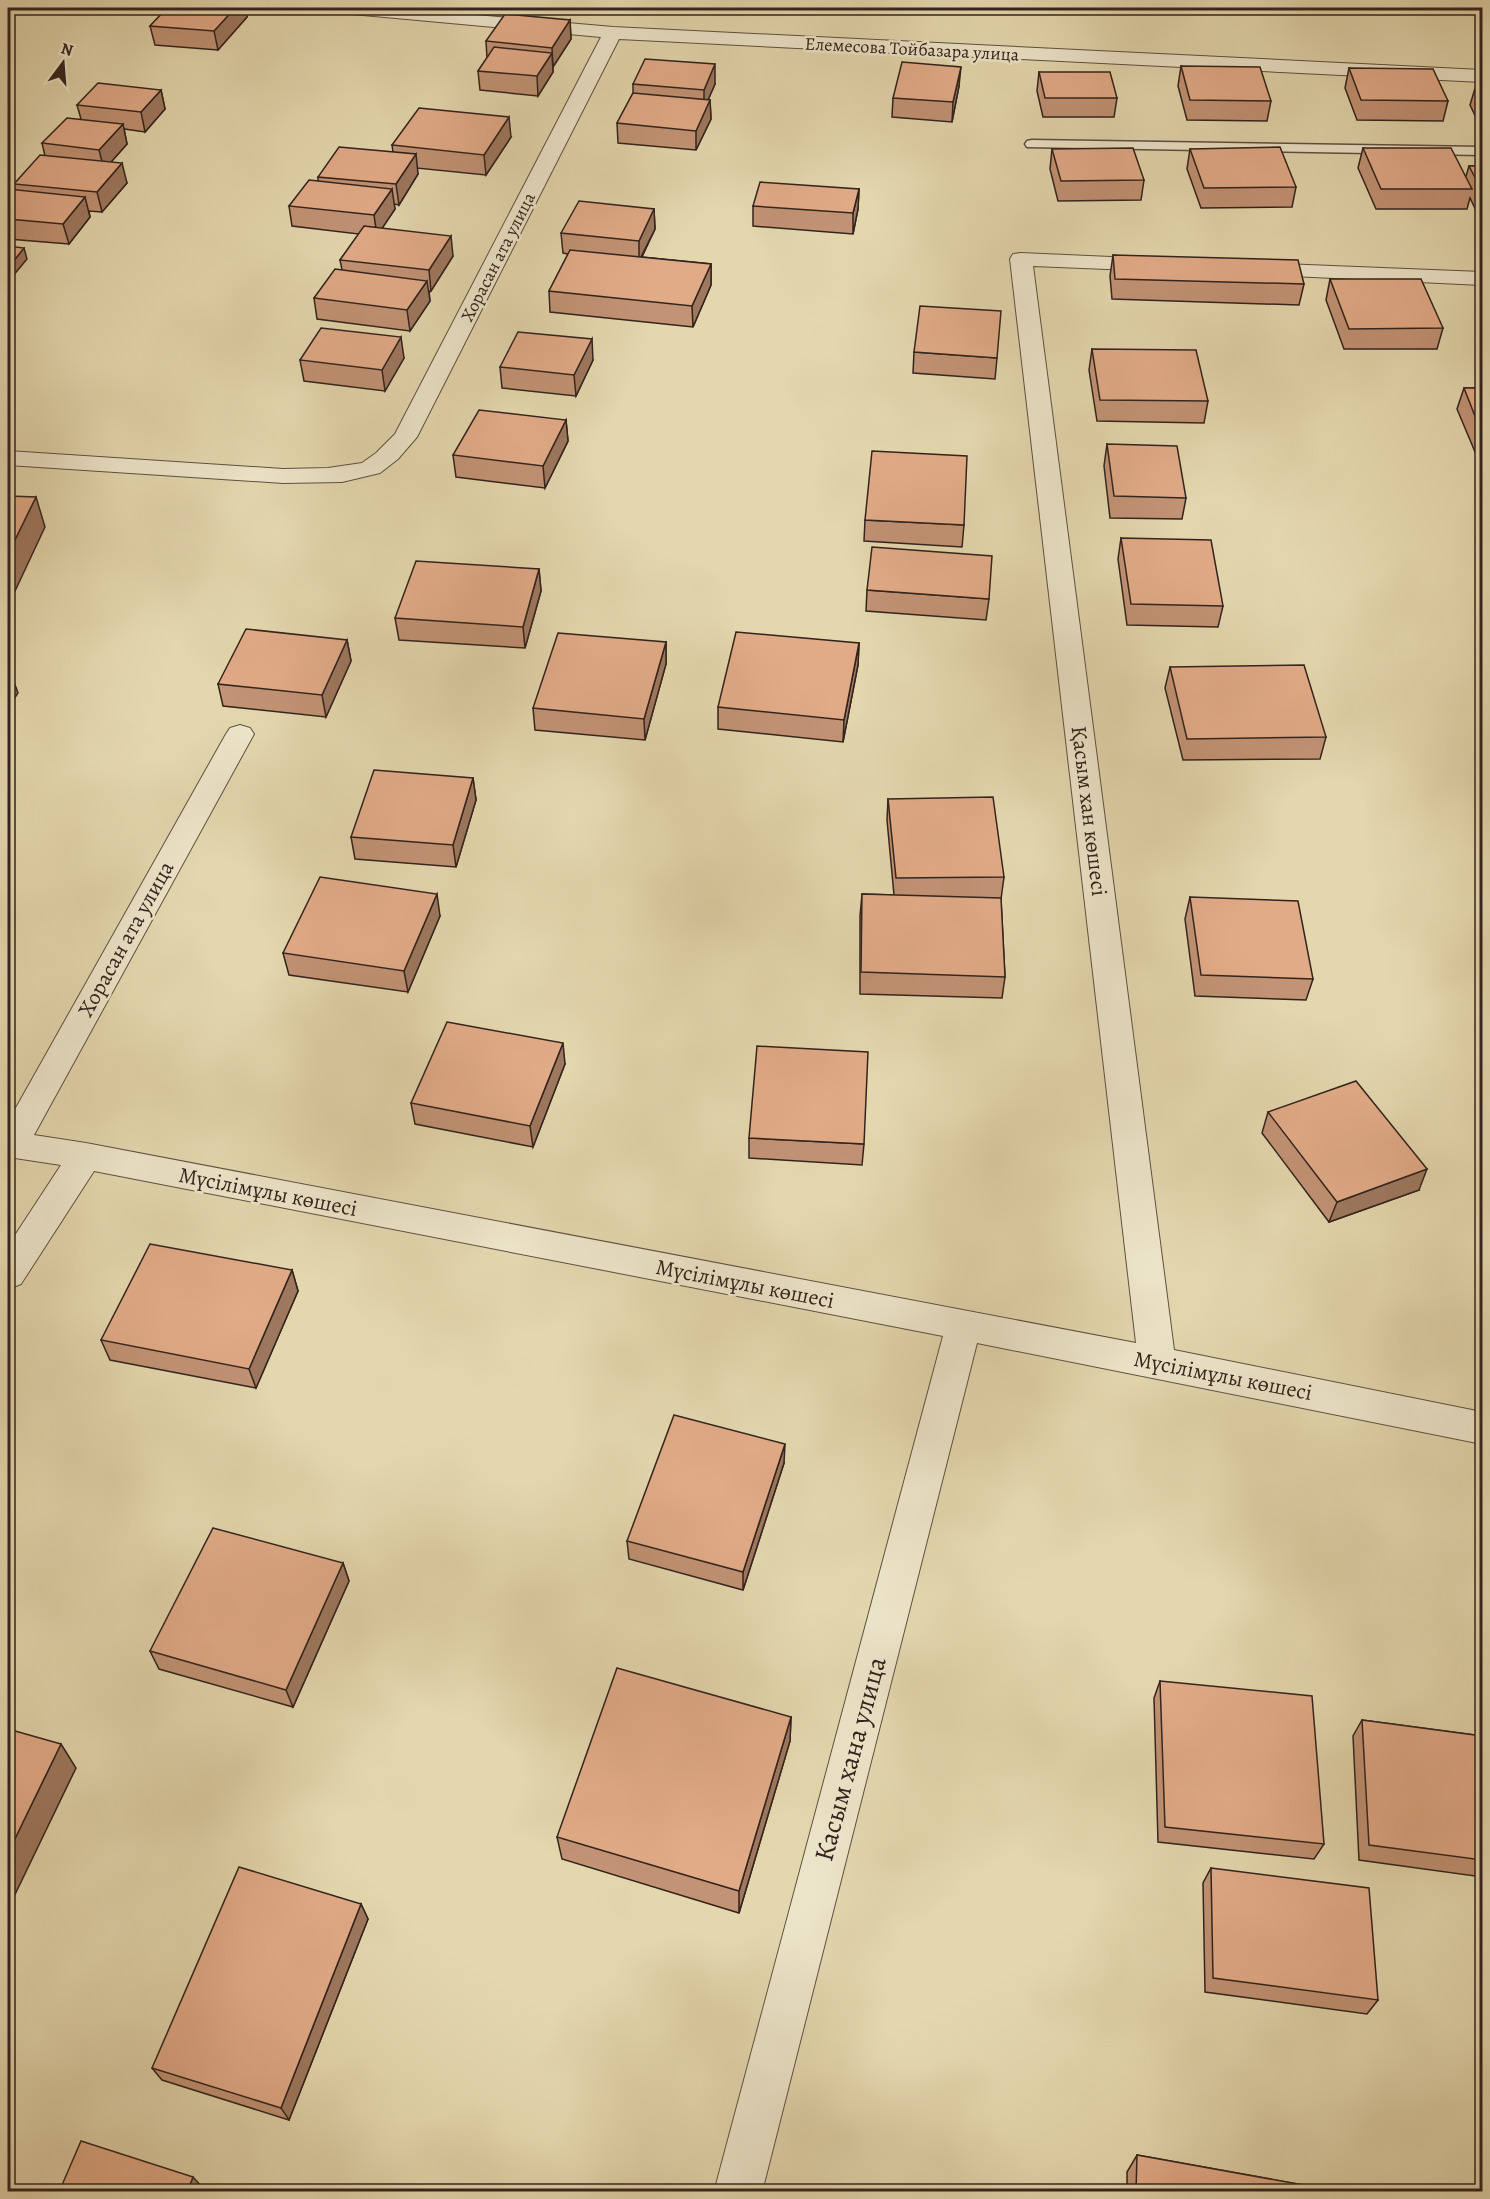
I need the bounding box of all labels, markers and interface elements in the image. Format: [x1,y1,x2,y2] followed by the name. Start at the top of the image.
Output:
[804,31,1020,67] street label: Елемесова Тойбазара улица
[33,33,93,93] north arrow
[58,37,76,62] text: N
[455,188,541,326] street label: Хорасан ата улица
[1064,724,1114,898] street label: Қасым хан көшесі
[71,855,182,1022] street label: Хорасан ата улица
[176,1160,360,1224] street label: Мүсілімұлы көшесі
[653,1252,837,1316] street label: Мүсілімұлы көшесі
[1131,1344,1315,1408] street label: Мүсілімұлы көшесі
[805,1652,895,1865] street label: Касым хана улица

